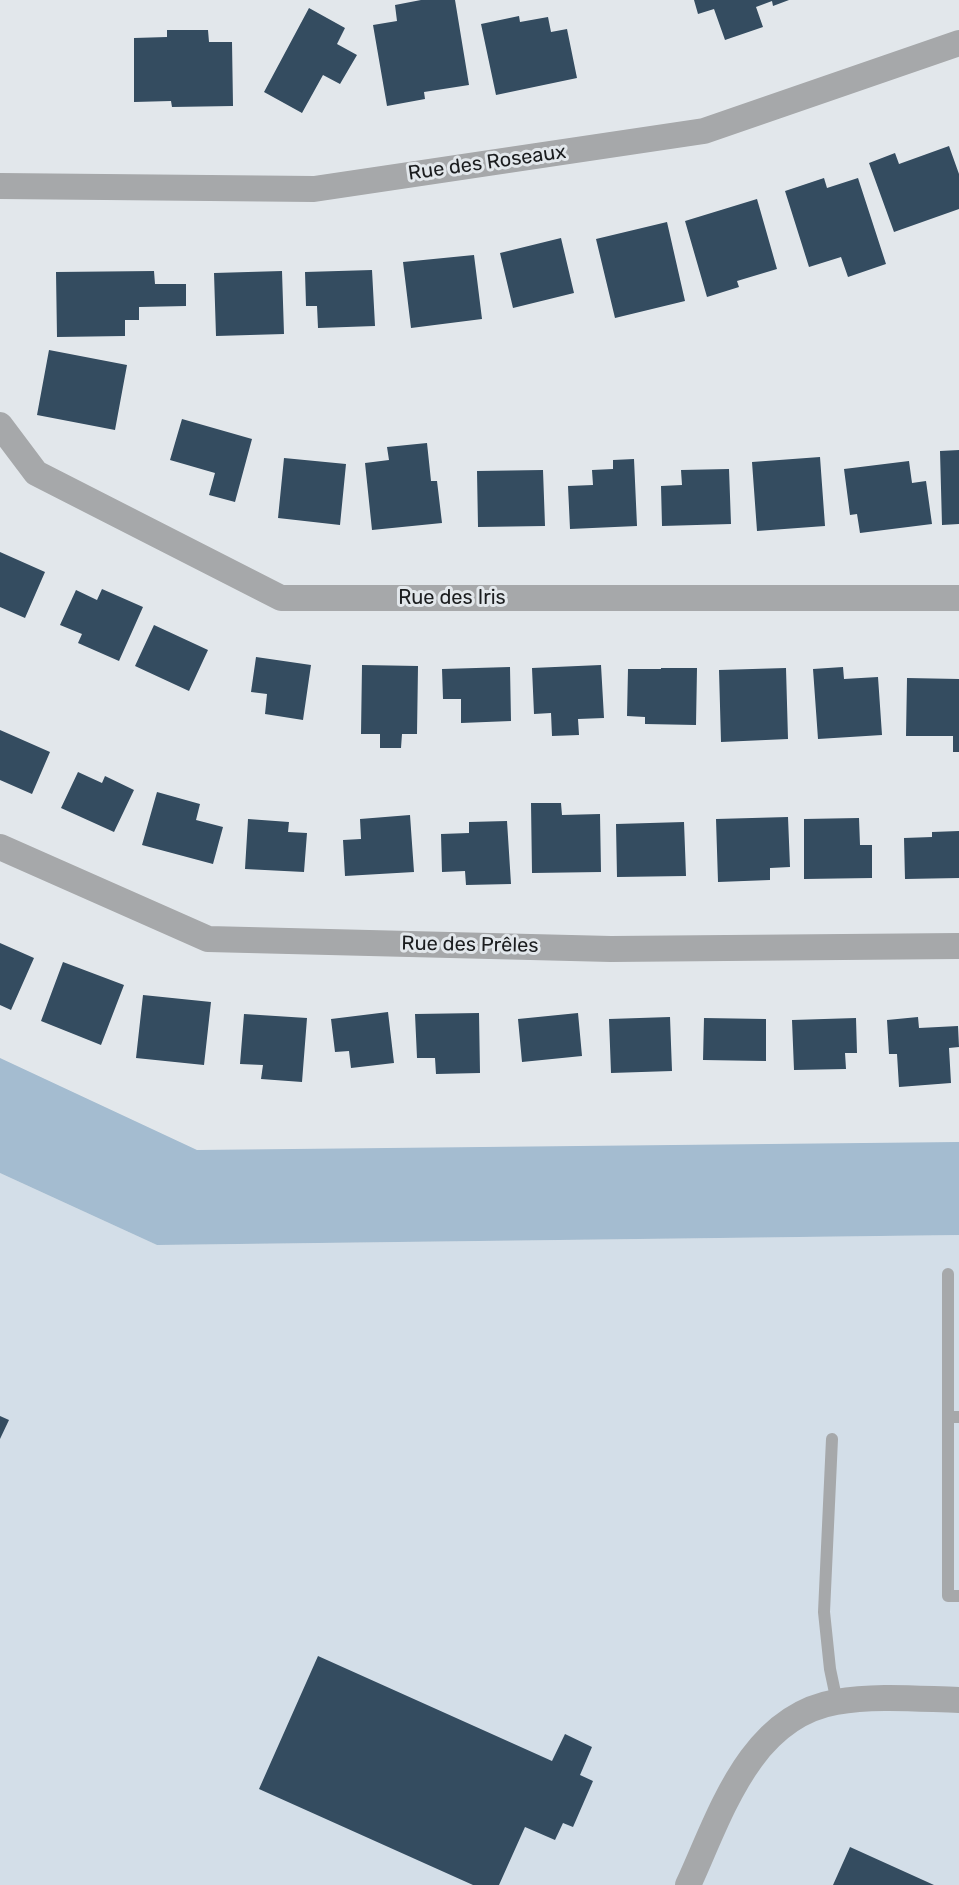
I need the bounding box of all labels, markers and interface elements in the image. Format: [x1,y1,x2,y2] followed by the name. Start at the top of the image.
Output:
[407,140,567,186] street label: Rue des Roseaux
[398,586,506,610] street label: Rue des Iris
[401,932,539,958] street label: Rue des Prêles

